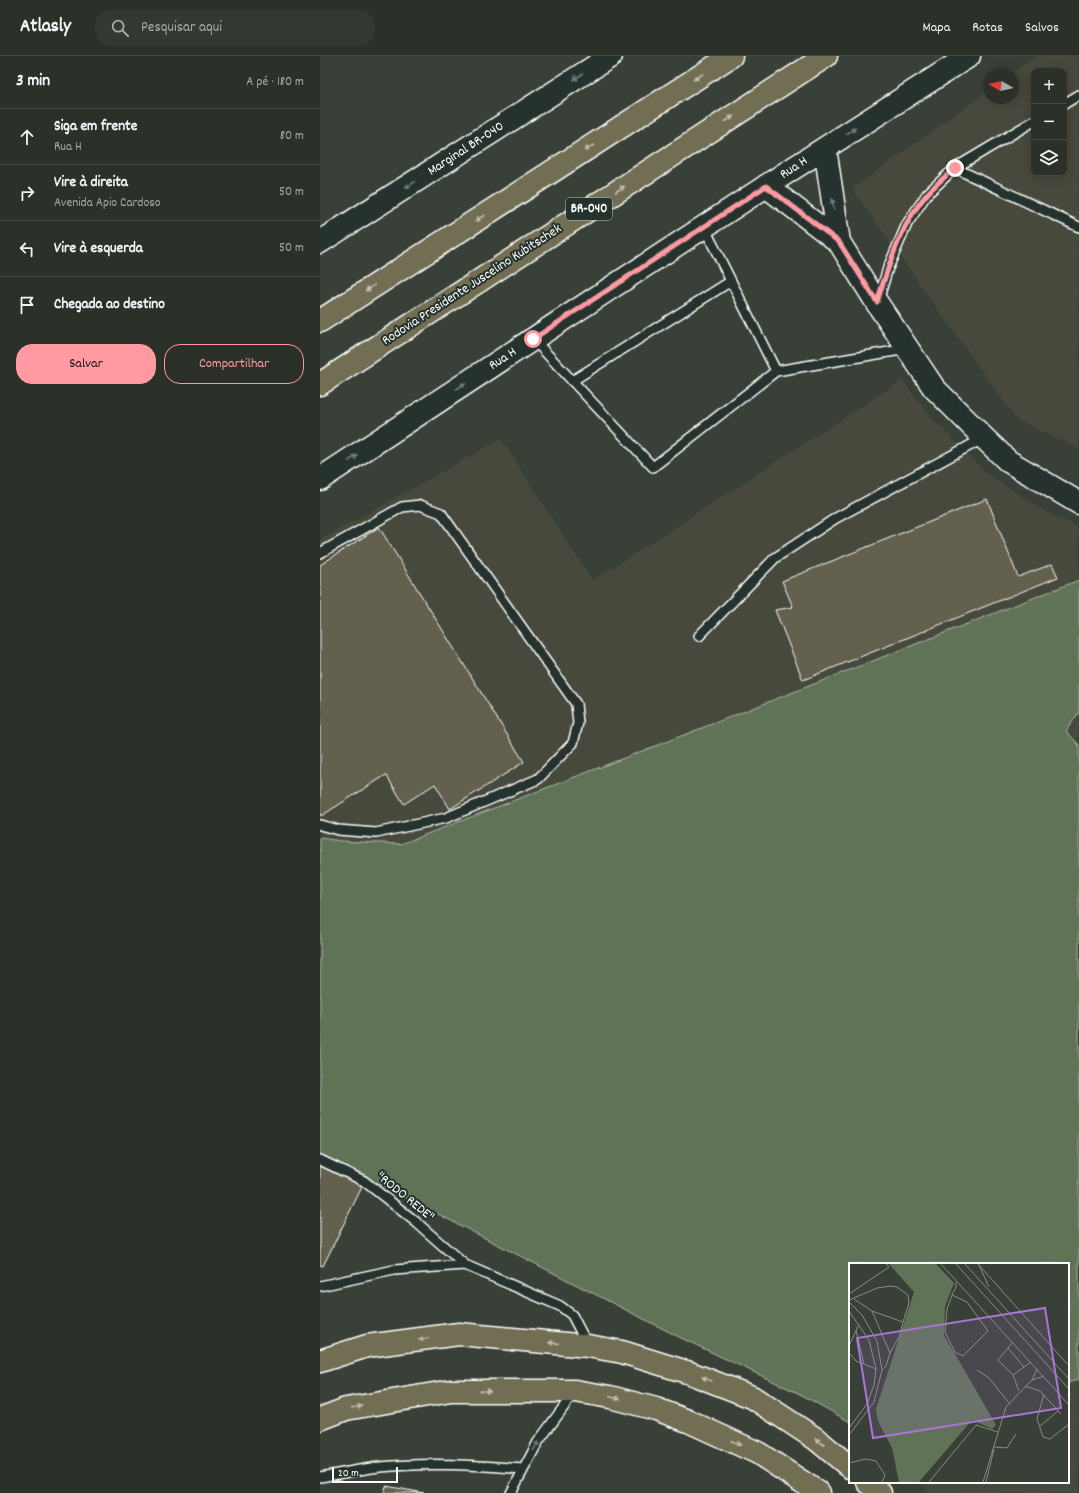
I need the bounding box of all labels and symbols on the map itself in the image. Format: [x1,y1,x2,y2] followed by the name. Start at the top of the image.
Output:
[983,68,1019,104] north arrow
[573,73,583,81] one-way arrow
[693,73,703,81] one-way arrow
[723,115,735,122] one-way arrow
[424,117,508,181] street label: Marginal BR-040
[845,128,857,135] one-way arrow
[583,144,595,151] one-way arrow
[776,151,812,185] street label: Rua H
[946,159,964,177] route end
[405,181,415,189] one-way arrow
[615,185,625,193] one-way arrow
[830,197,836,210] one-way arrow
[566,198,612,220] road number: BR-040
[474,214,485,222] one-way arrow
[378,219,566,351] street label: Rodovia Presidente Juscelino Kubitschek
[364,285,376,292] one-way arrow
[524,330,542,348] route start
[485,342,521,376] street label: Rua H
[456,382,466,390] one-way arrow
[347,454,358,462] one-way arrow
[371,1167,439,1227] street label: "RODO REDE"
[849,1263,1069,1483] inset map
[418,1335,431,1342] one-way arrow
[548,1340,560,1347] one-way arrow
[700,1376,712,1382] one-way arrow
[479,1388,492,1394] one-way arrow
[609,1396,621,1402] one-way arrow
[351,1404,363,1410] one-way arrow
[814,1438,825,1447] one-way arrow
[533,1440,540,1452] one-way arrow
[731,1440,742,1446] one-way arrow
[332,1465,398,1484] scale bar

